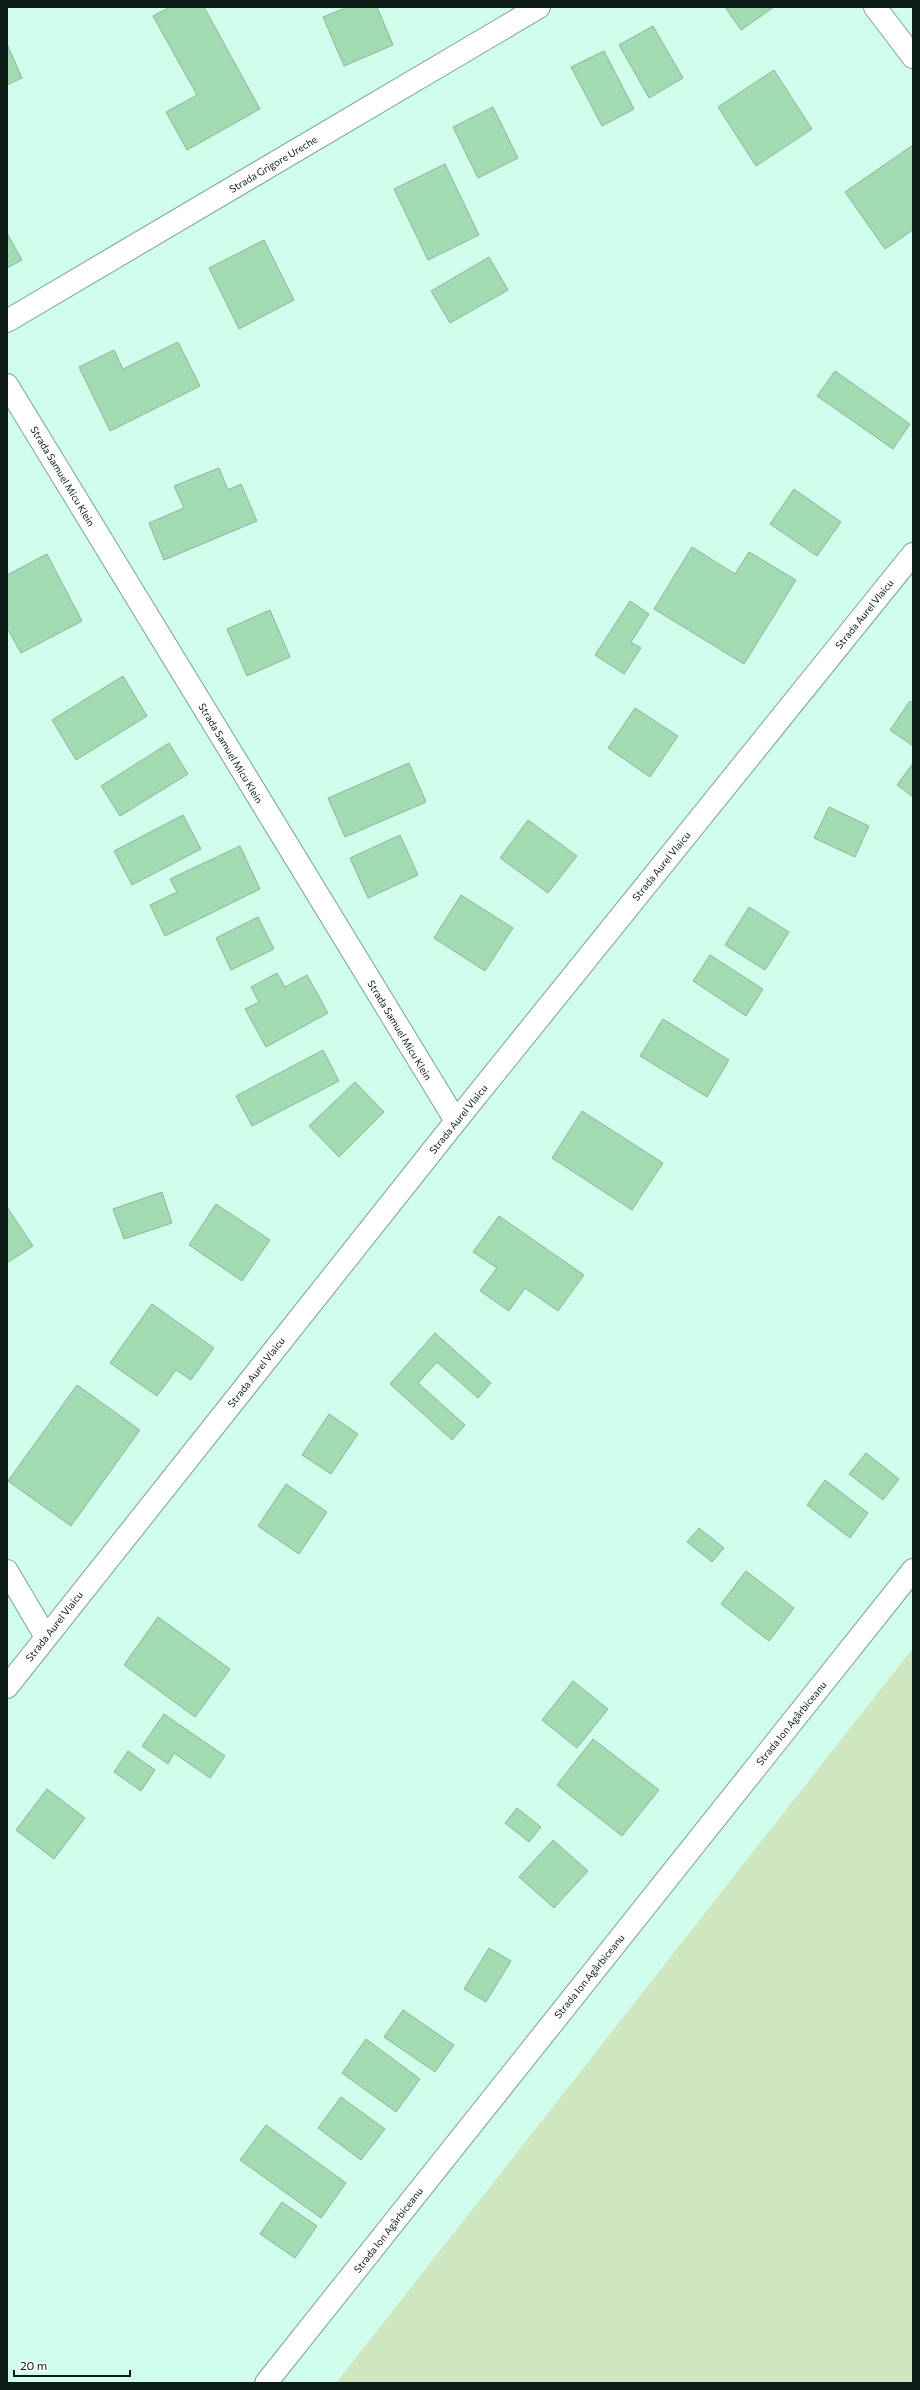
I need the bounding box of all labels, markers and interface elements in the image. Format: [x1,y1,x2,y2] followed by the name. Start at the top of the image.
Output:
[227,133,319,195] street label: Strada Grigore Ureche
[28,424,98,528] street label: Strada Samuel Micu Klein
[832,577,896,651] street label: Strada Aurel Vlaicu
[196,701,266,805] street label: Strada Samuel Micu Klein
[629,829,693,903] street label: Strada Aurel Vlaicu
[365,978,435,1082] street label: Strada Samuel Micu Klein
[426,1082,490,1156] street label: Strada Aurel Vlaicu
[225,1335,287,1409] street label: Strada Aurel Vlaicu
[23,1589,85,1663] street label: Strada Aurel Vlaicu
[753,1679,829,1767] street label: Strada Ion Agârbiceanu
[551,1932,627,2020] street label: Strada Ion Agârbiceanu
[351,2185,425,2275] street label: Strada Ion Agârbiceanu
[14,2352,130,2378] scale bar
[20,2358,47,2372] text: 20 m

